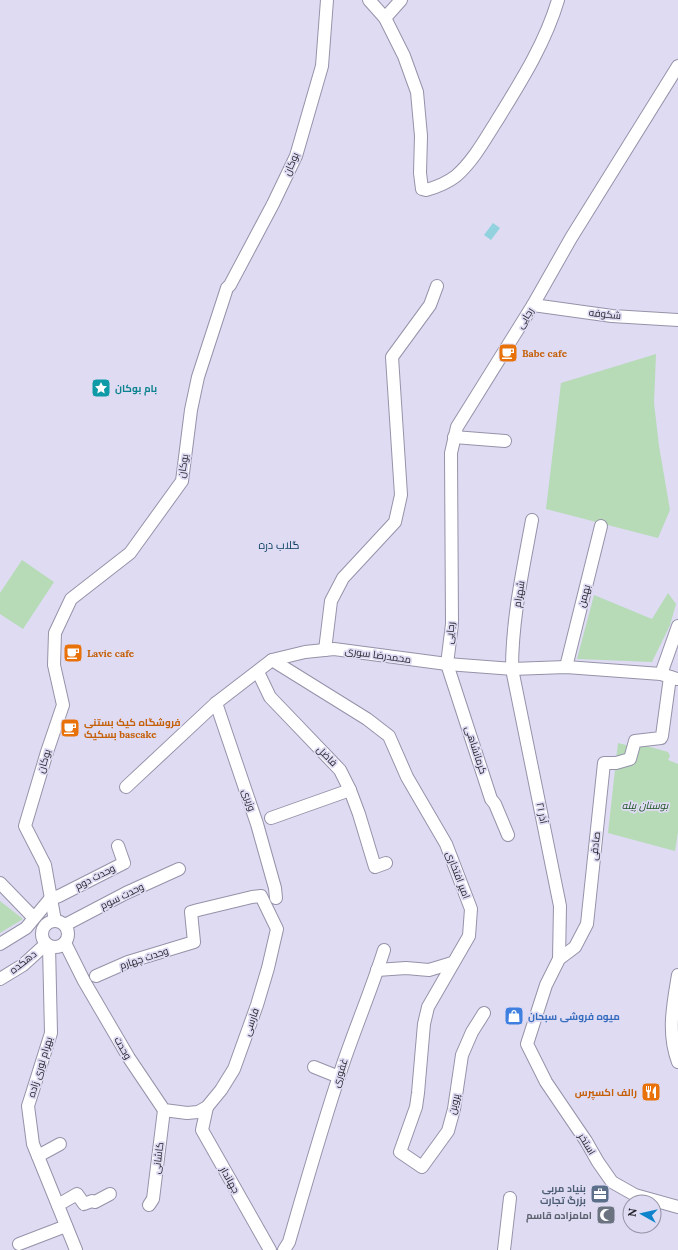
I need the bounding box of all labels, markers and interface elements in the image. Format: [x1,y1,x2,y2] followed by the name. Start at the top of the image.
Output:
[280,150,302,178] street label: بوکان
[513,305,537,331] street label: رجایی
[588,306,622,322] street label: شکوفه
[497,342,519,364] cafe icon: Babe cafe
[522,347,568,360] place label: Babe cafe
[90,377,112,399] place icon: بام بوکان
[115,382,157,396] place label: بام بوکان
[175,453,191,479] street label: بوکان
[258,538,300,552] district label: گلاب دره
[510,580,529,608] street label: شهرام
[575,583,593,609] street label: بهمن
[443,621,457,645] street label: رجایی
[62,642,84,664] cafe icon: Lavie cafe
[344,644,412,666] street label: محمدرضا سوری
[87,647,135,660] place label: Lavie cafe
[84,716,181,741] place label: فروشگاه کیک بستنی بسکیک bascake
[59,717,81,739] cafe icon: فروشگاه کیک بستنی بسکیک bascake
[462,724,490,776] street label: کرمانشاهی
[314,743,340,769] street label: فاضل
[34,747,54,775] street label: بوکان
[239,787,259,813] street label: وزیری
[622,799,670,813] park label: بوستان پیله
[534,801,550,825] street label: ۲۱ آذر
[587,831,603,861] street label: صادقی
[443,849,473,901] street label: امیر افتخاری
[73,861,118,894] street label: وحدت دوم
[98,880,147,913] street label: وحدت سوم
[118,944,171,973] street label: وحدت چهارم
[7,947,39,977] street label: دهکده
[503,1005,525,1027] shop icon: میوه فروشی سبحان
[240,1006,262,1038] street label: فارسی
[528,1010,620,1023] place label: میوه فروشی سبحان
[111,1034,135,1062] street label: وحدت
[25,1035,56,1099] street label: بهرام نوری زاده
[329,1057,351,1089] street label: غفوری
[640,1081,662,1103] restaurant icon: رالف اکسپرس
[575,1086,637,1100] place label: رالف اکسپرس
[445,1092,463,1116] street label: پروین
[575,1130,598,1157] street label: استخر
[150,1141,166,1175] street label: کاشانی
[217,1164,243,1196] street label: جهاندار
[540,1182,586,1207] place label: بنیاد مربی بزرگ تجارت
[589,1183,611,1205] office icon: بنیاد مربی بزرگ تجارت
[622,1194,662,1234] north arrow
[595,1204,617,1226] mosque icon: امامزاده قاسم
[625,1207,640,1218] text: N
[526,1209,592,1223] place label: امامزاده قاسم

